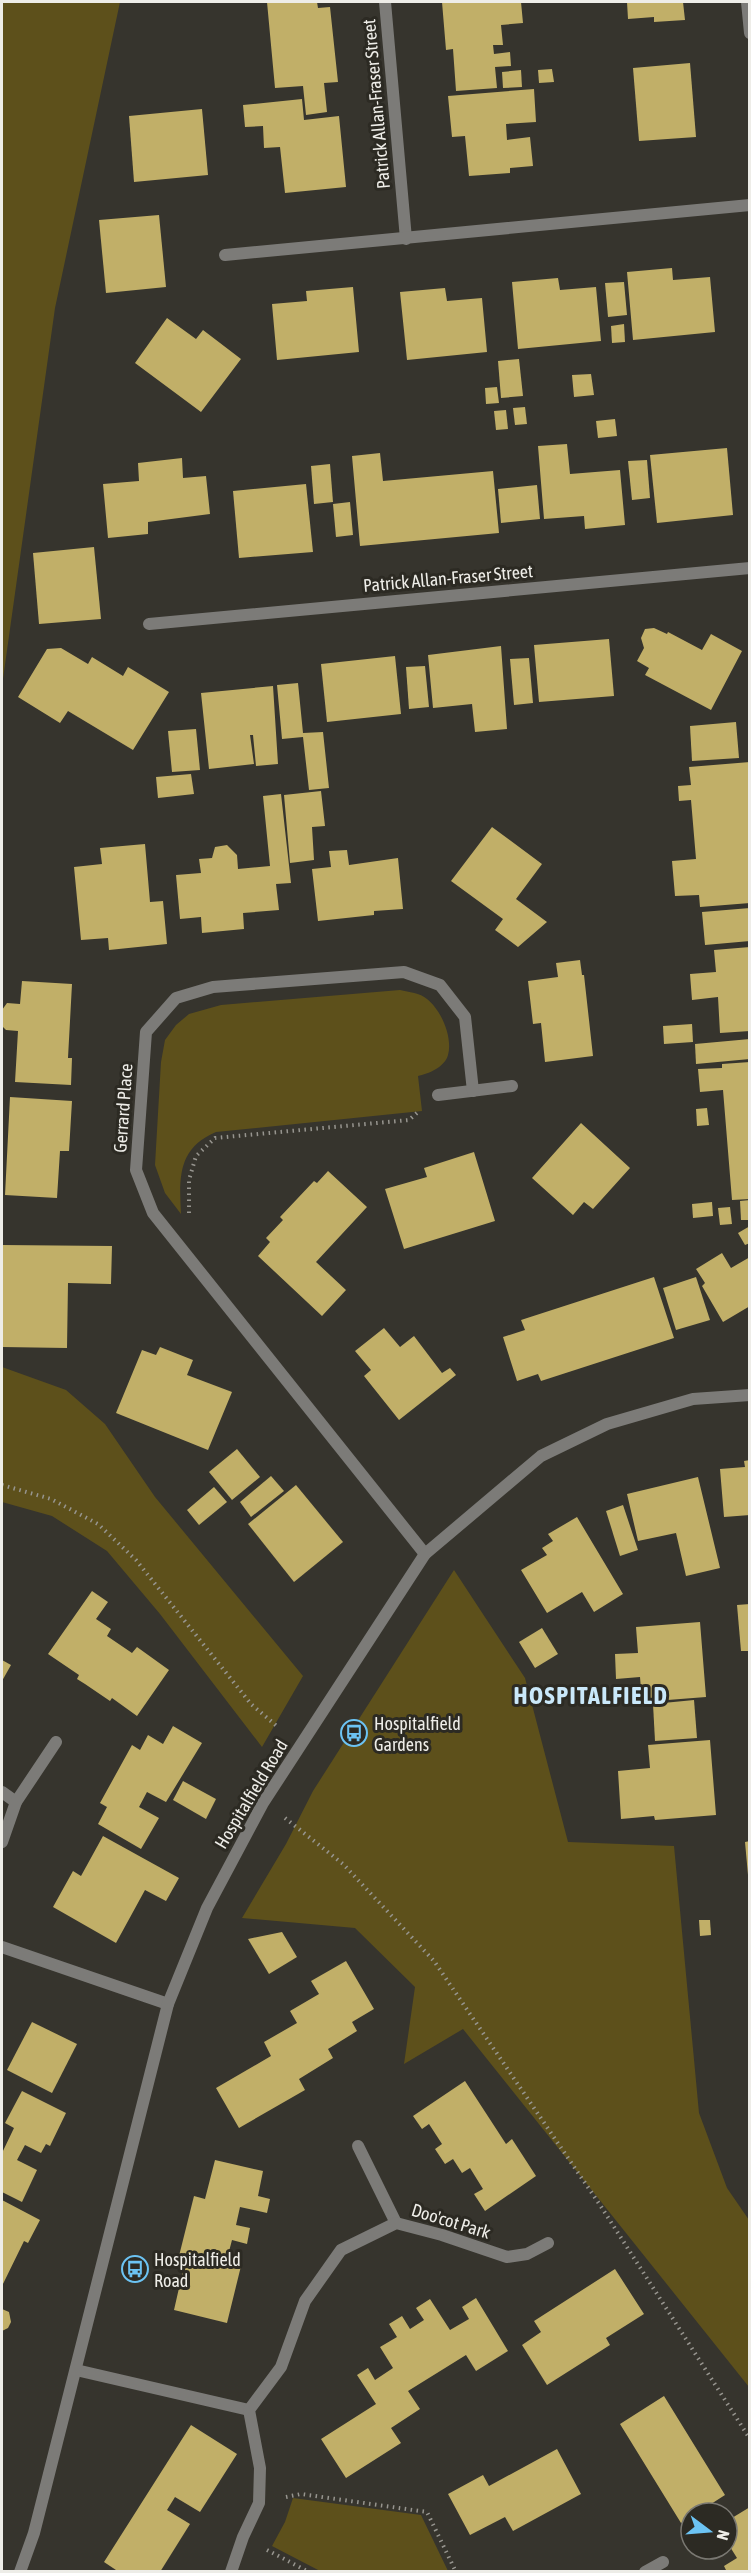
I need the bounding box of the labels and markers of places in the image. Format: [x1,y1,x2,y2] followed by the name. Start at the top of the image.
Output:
[374,1713,461,1755] place label: Hospitalfield Gardens
[339,1718,369,1748] bus stop icon: Hospitalfield Gardens
[154,2249,241,2291] place label: Hospitalfield Road
[120,2254,150,2284] bus stop icon: Hospitalfield Road

